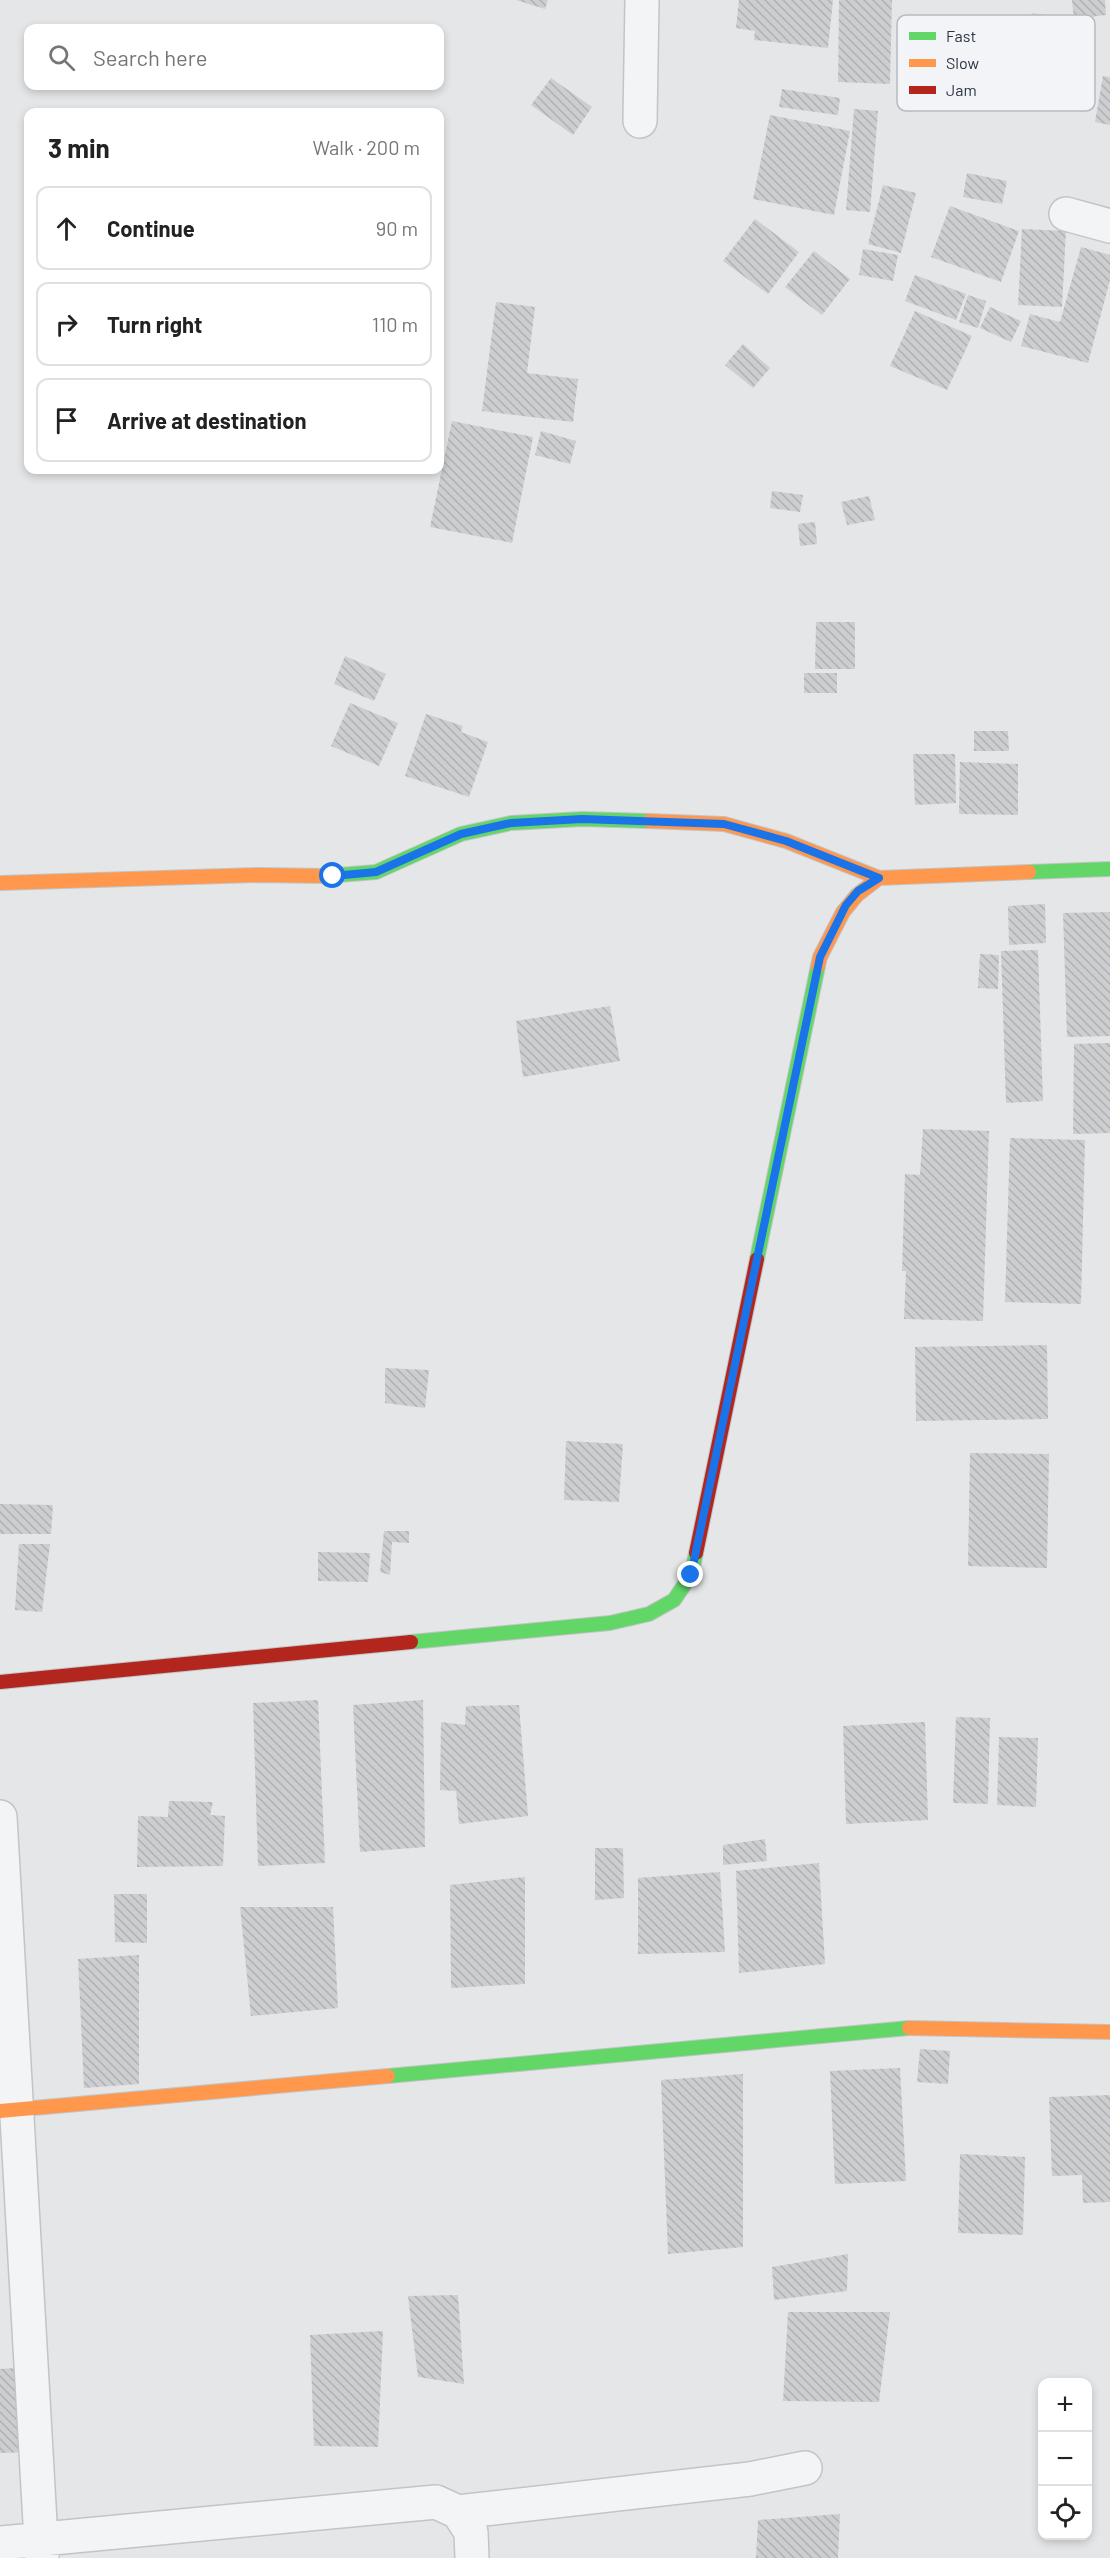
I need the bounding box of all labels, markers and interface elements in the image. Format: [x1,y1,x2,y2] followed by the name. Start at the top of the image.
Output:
[897,15,1095,111] legend
[24,24,444,90] search box
[946,26,976,45] text: Fast
[45,41,78,74] icon: search
[93,44,207,70] text: Search here
[946,53,979,72] text: Slow
[946,80,977,99] text: Jam
[48,132,110,163] text: 3 min
[312,135,420,159] text: Walk · 200 m
[50,212,83,245] icon: ahead
[107,215,195,241] text: Continue
[376,216,418,240] text: 90 m
[50,308,83,341] icon: right
[107,311,202,337] text: Turn right
[372,312,418,336] text: 110 m
[50,404,83,437] icon: arrive
[107,407,306,433] text: Arrive at destination
[319,862,345,888] route start
[677,1561,703,1587] route end
[1038,2378,1092,2540] map controls
[1038,2378,1092,2432] button: +
[1038,2432,1092,2486] button: −
[1038,2486,1092,2540] button: locate

